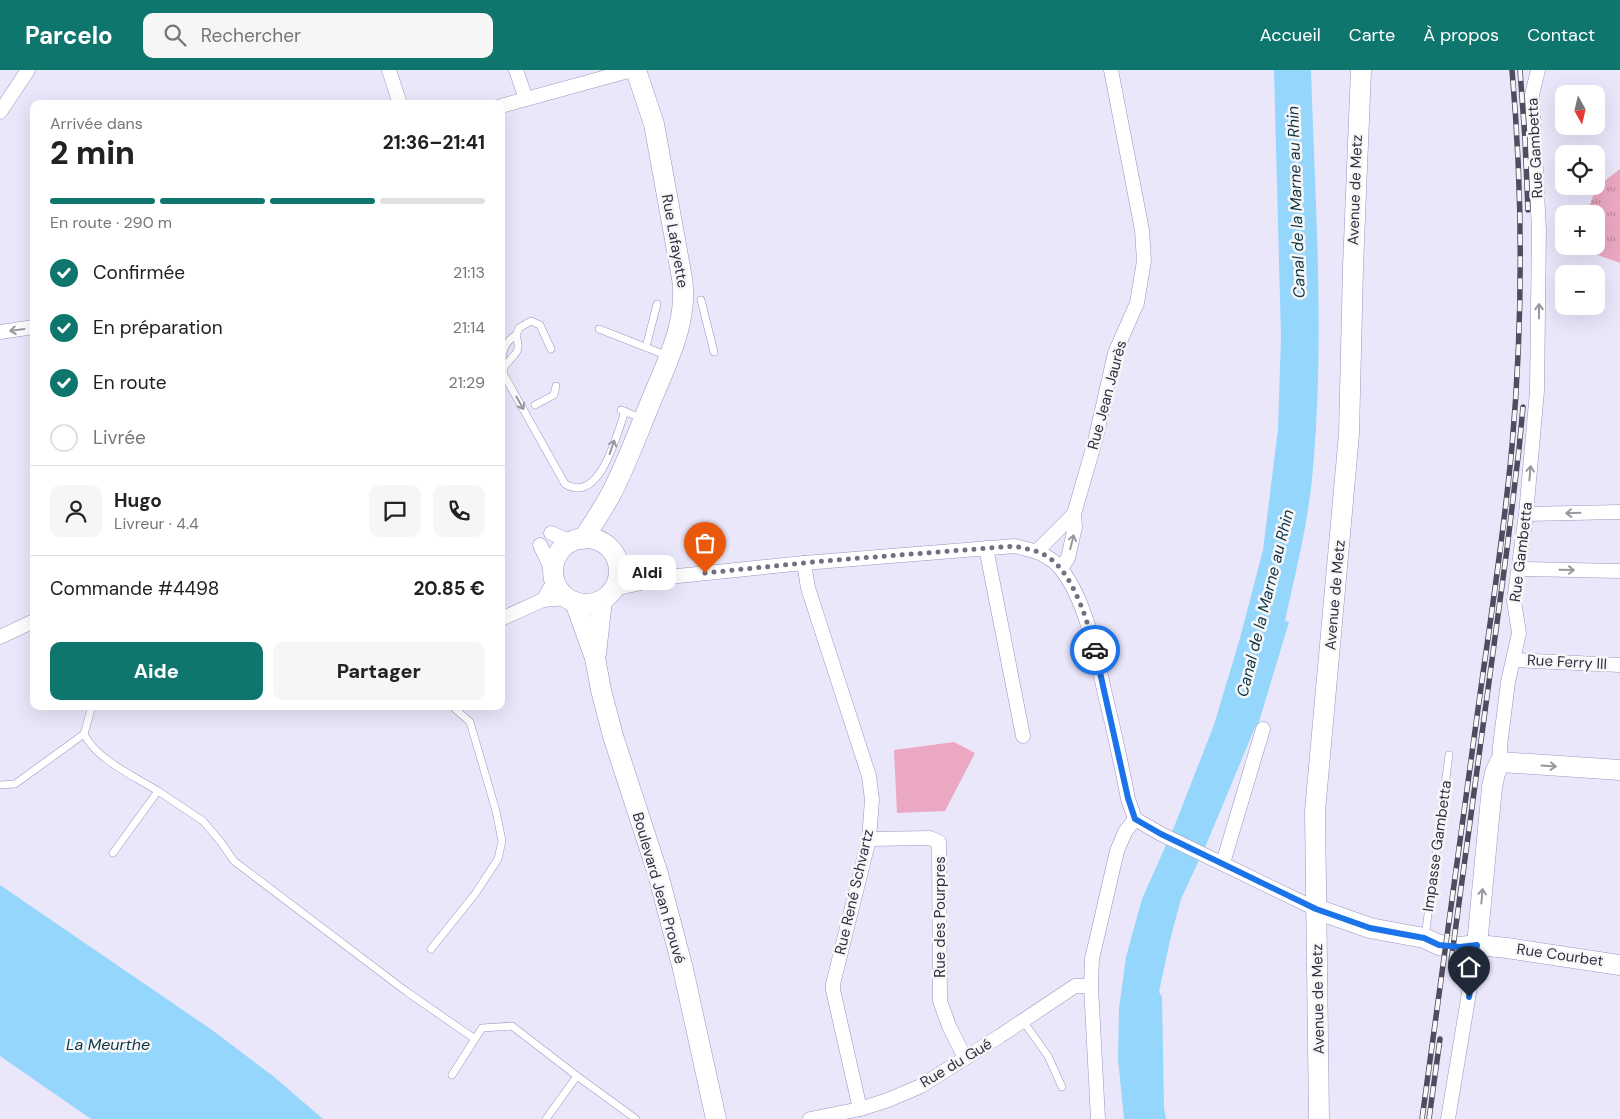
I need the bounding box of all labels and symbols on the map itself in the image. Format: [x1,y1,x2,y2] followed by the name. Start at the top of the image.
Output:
[1555,85,1605,135] north arrow
[1522,97,1548,199] street label: Rue Gambetta
[1282,106,1310,298] water label: Canal de la Marne au Rhin
[1343,134,1367,246] street label: Avenue de Metz
[657,193,693,289] street label: Rue Lafayette
[1534,303,1544,319] one-way arrow
[9,325,25,335] one-way arrow
[1083,338,1131,452] street label: Rue Jean Jaurès
[515,395,525,410] one-way arrow
[608,440,617,456] one-way arrow
[1525,465,1535,481] one-way arrow
[1505,501,1537,603] street label: Rue Gambetta
[1232,507,1298,699] water label: Canal de la Marne au Rhin
[1565,508,1581,517] one-way arrow
[684,522,726,573] pin
[1068,535,1077,551] one-way arrow
[1320,539,1350,651] street label: Avenue de Metz
[618,556,675,590] callout: Aldi
[1559,565,1575,575] one-way arrow
[1070,625,1120,675] courier
[1526,650,1608,674] street label: Rue Ferry III
[1541,761,1557,771] one-way arrow
[1418,779,1456,913] street label: Impasse Gambetta
[628,810,690,966] street label: Boulevard Jean Prouvé
[830,827,878,957] street label: Rue René Schvartz
[930,856,950,978] street label: Rue des Pourpres
[1477,889,1486,905] one-way arrow
[1515,939,1605,971] street label: Rue Courbet
[1307,943,1329,1054] street label: Avenue de Metz
[1448,946,1490,997] pin
[66,1034,150,1055] water label: La Meurthe
[916,1034,996,1092] street label: Rue du Gué

